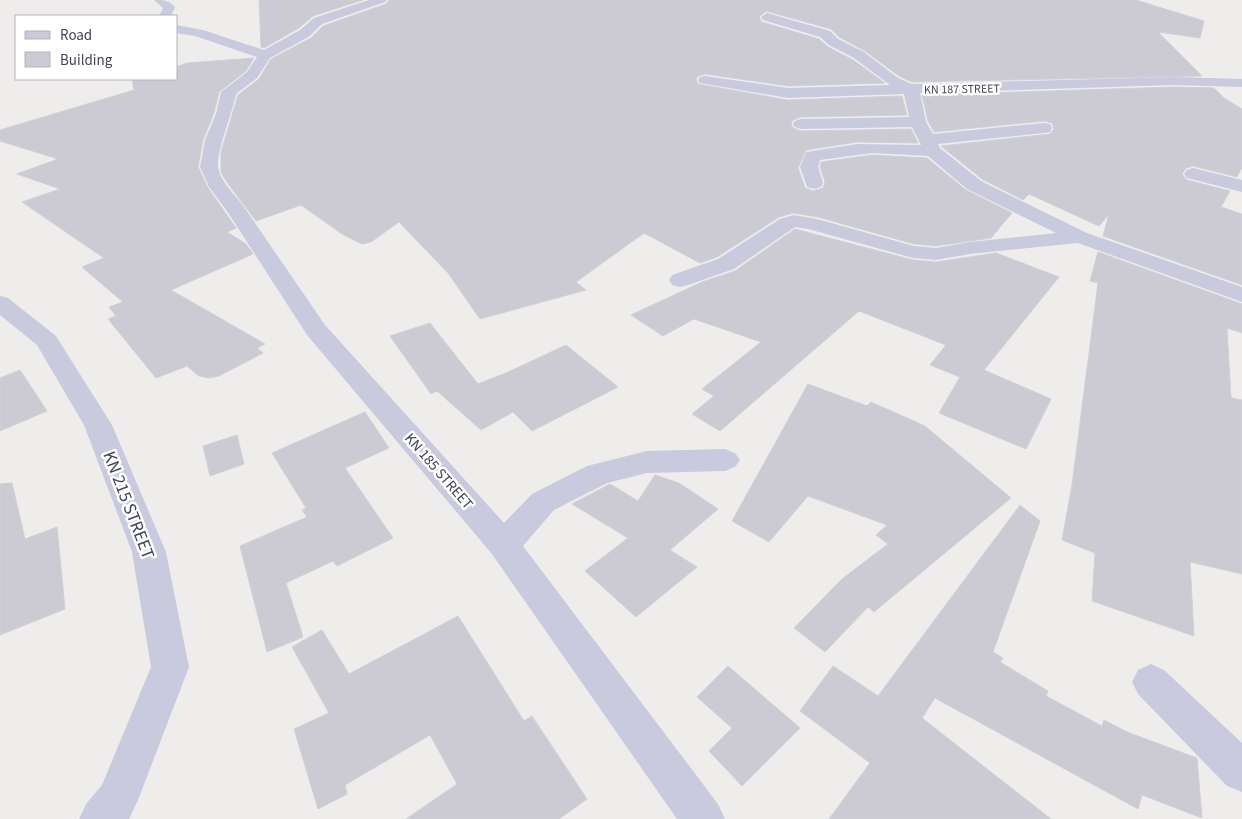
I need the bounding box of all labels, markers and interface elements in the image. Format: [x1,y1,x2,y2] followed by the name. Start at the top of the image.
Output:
[15,15,178,80] legend
[60,25,92,46] text: Road
[60,50,113,71] text: Building
[924,80,1001,99] street label: KN 187 STREET
[400,429,478,514] street label: KN 185 STREET
[96,448,161,563] street label: KN 215 STREET

